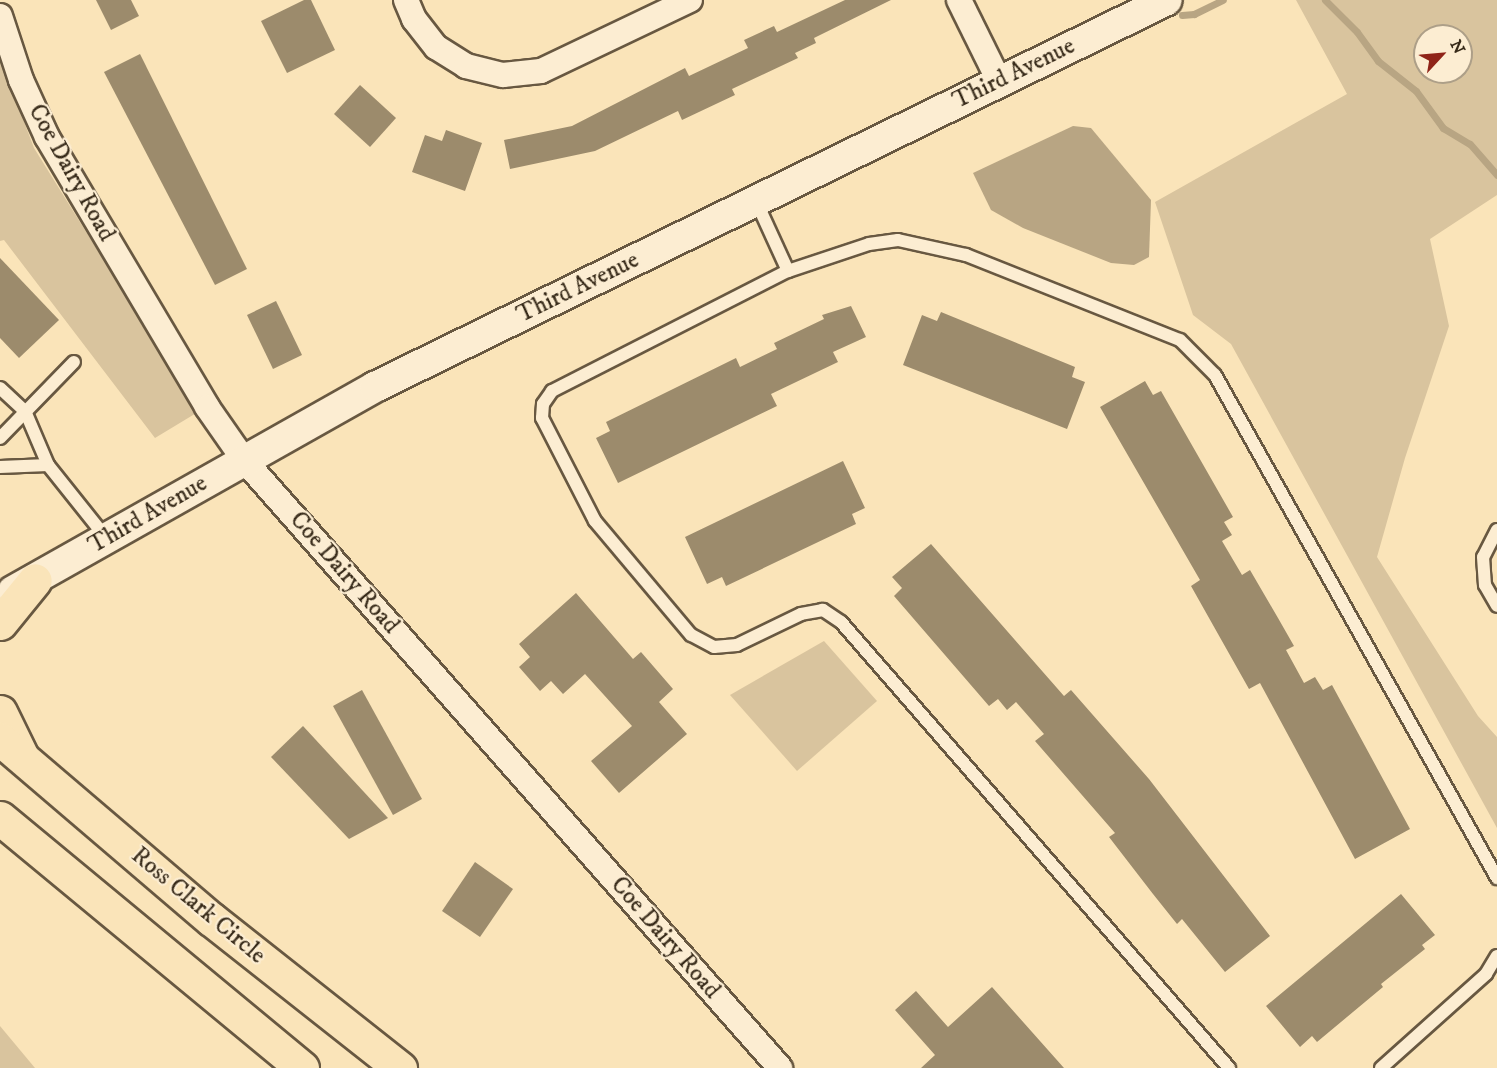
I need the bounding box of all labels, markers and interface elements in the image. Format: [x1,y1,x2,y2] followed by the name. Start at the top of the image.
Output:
[1413,24,1473,84] north arrow
[948,32,1080,116] street label: Third Avenue
[1446,37,1469,57] text: N
[22,99,120,247] street label: Coe Dairy Road
[512,246,644,330] street label: Third Avenue
[84,469,212,561] street label: Third Avenue
[283,506,405,640] street label: Coe Dairy Road
[125,842,271,970] street label: Ross Clark Circle
[604,871,726,1005] street label: Coe Dairy Road

